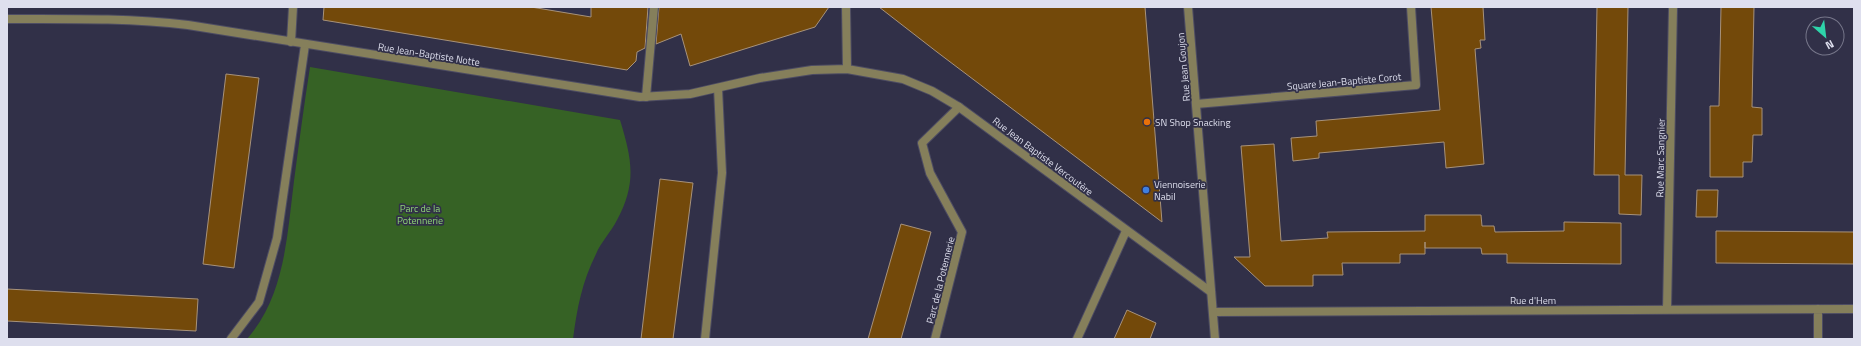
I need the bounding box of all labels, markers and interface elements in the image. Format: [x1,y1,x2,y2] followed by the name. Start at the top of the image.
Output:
[1805,16,1845,56] north arrow
[1173,32,1194,102] street label: Rue Jean Goujon
[1823,36,1837,54] text: N
[377,39,481,70] street label: Rue Jean-Baptiste Notte
[1286,69,1402,94] street label: Square Jean-Baptiste Corot
[989,114,1096,199] street label: Rue Jean Baptiste Vercoutère
[1155,115,1231,130] place label: SN Shop Snacking
[1142,117,1152,127] marker: SN Shop Snacking
[1652,118,1669,198] street label: Rue Marc Sangnier
[1154,177,1206,204] place label: Viennoiserie Nabil
[1141,185,1151,195] marker: Viennoiserie Nabil
[397,201,443,228] park label: Parc de la Potennerie
[922,235,959,325] street label: Parc de la Potennerie
[1510,293,1556,308] street label: Rue d'Hem

